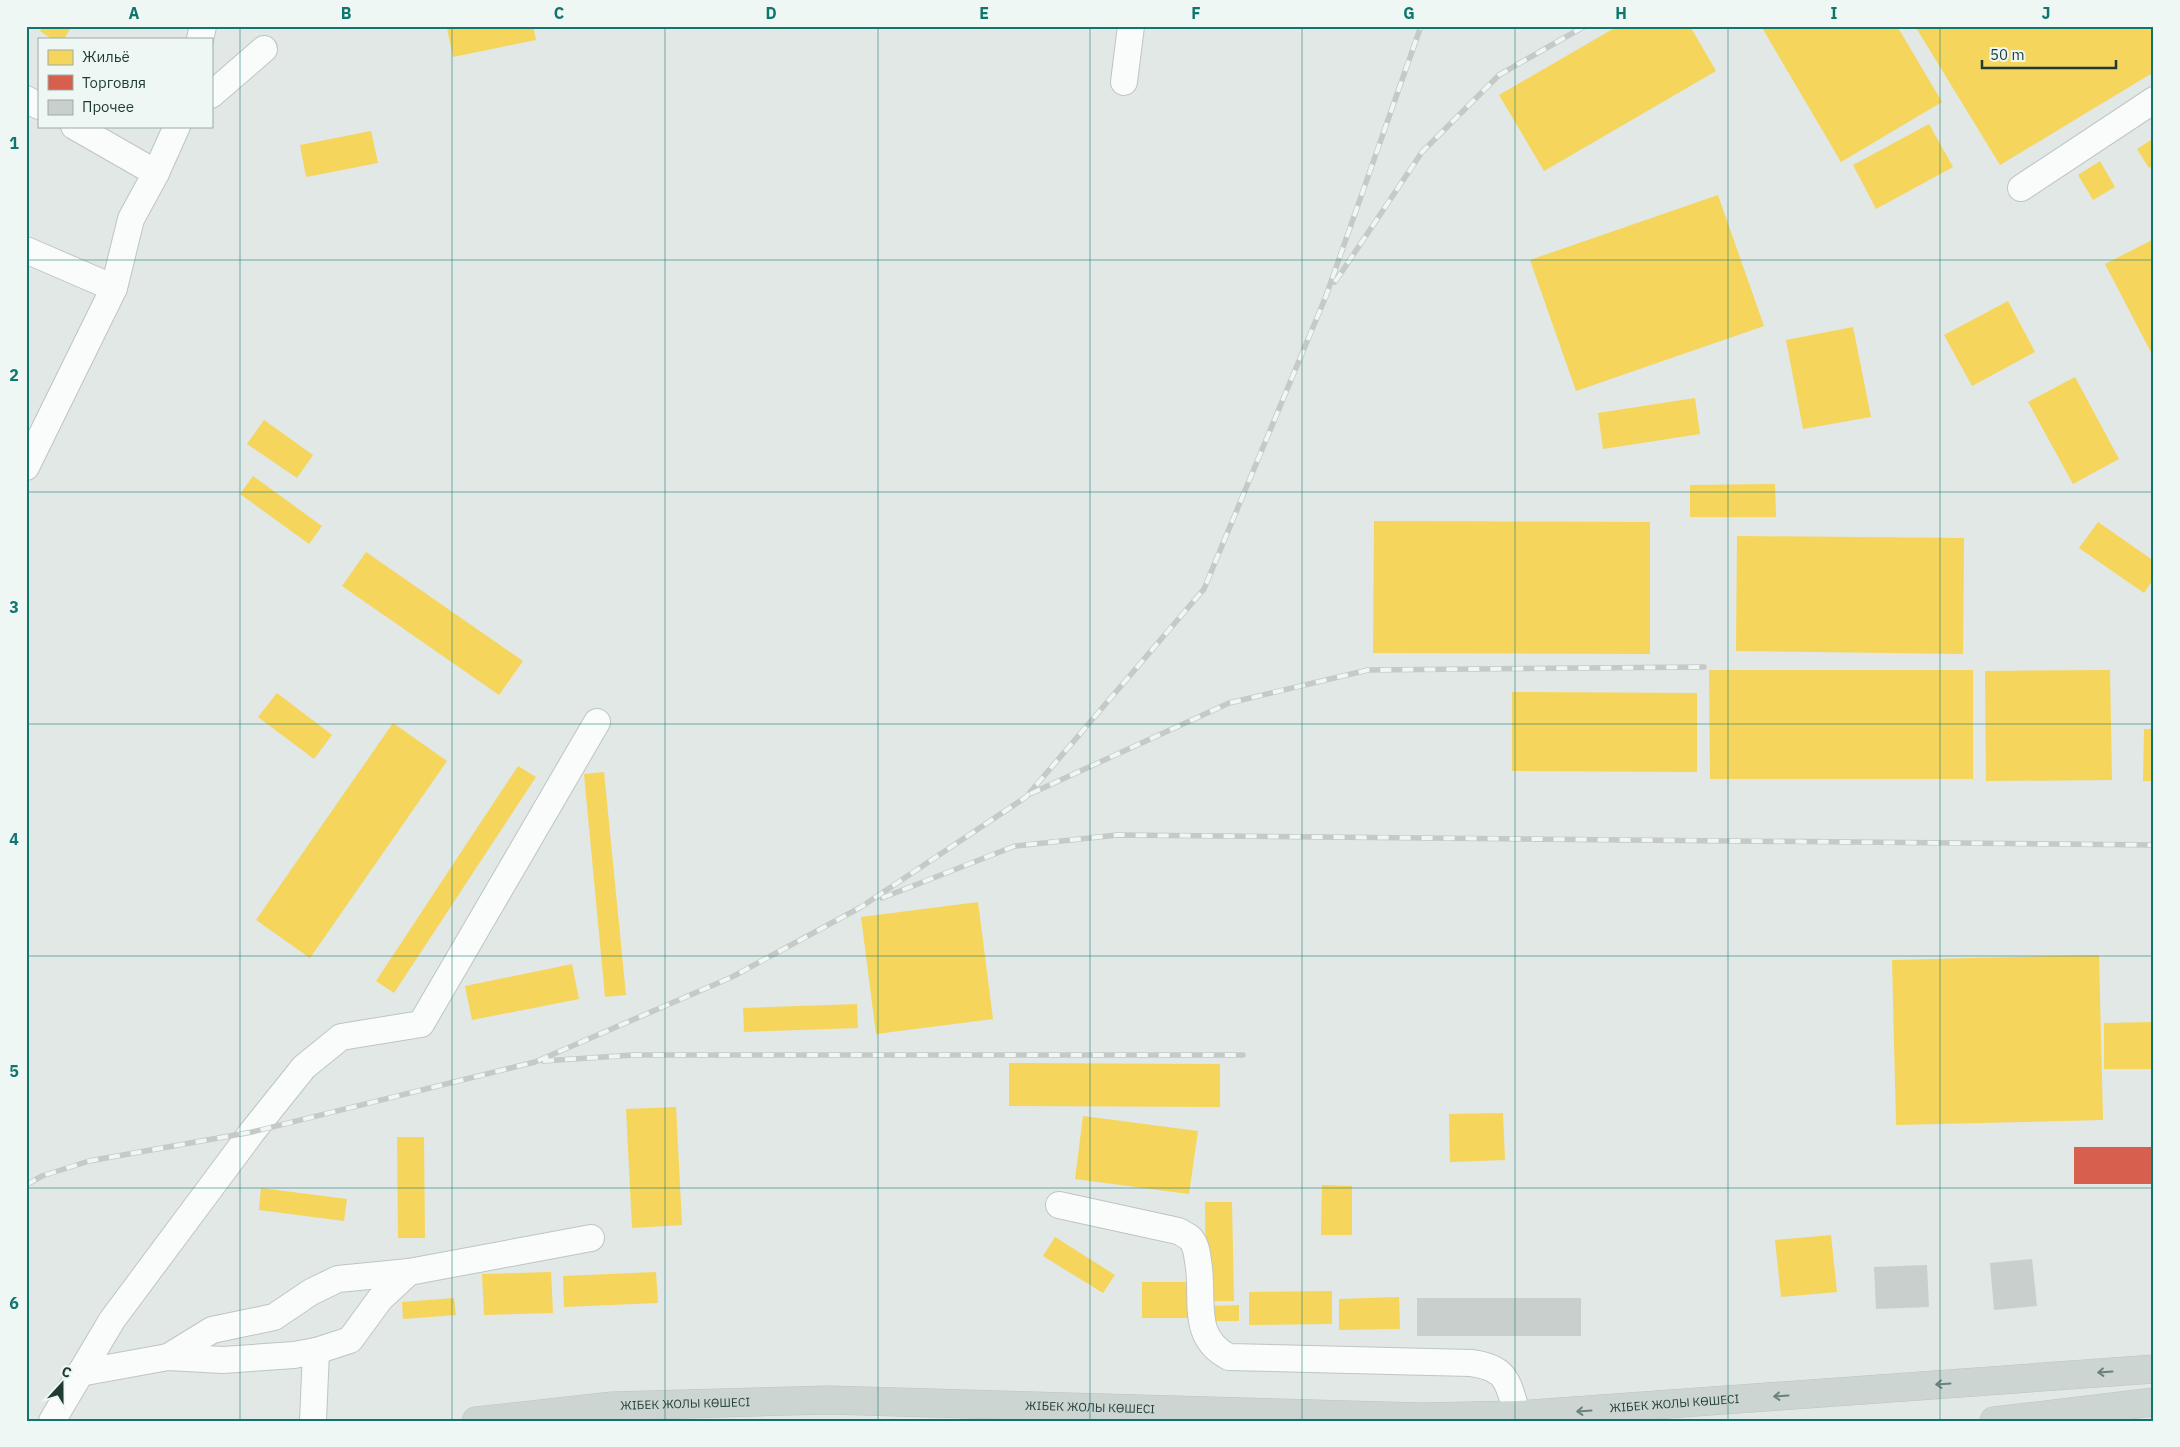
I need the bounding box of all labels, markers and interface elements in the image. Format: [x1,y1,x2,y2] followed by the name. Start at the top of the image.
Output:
[129,3,140,23] text: A
[341,3,352,23] text: B
[554,3,564,23] text: C
[765,3,777,23] text: D
[979,3,989,23] text: E
[1191,3,1201,23] text: F
[1403,3,1415,23] text: G
[1615,3,1627,23] text: H
[1831,3,1838,23] text: I
[2042,3,2050,23] text: J
[38,38,212,128] legend
[1982,38,2116,70] scale bar
[1990,45,2025,64] text: 50 m
[82,47,130,66] text: Жильё
[82,73,146,92] text: Торговля
[82,97,134,116] text: Прочее
[9,133,19,153] text: 1
[9,365,19,385] text: 2
[9,597,19,617] text: 3
[9,829,19,849] text: 4
[9,1061,19,1081] text: 5
[9,1293,19,1313] text: 6
[38,1360,88,1410] north arrow
[59,1362,74,1382] text: С
[2097,1368,2113,1377] one-way arrow
[1935,1380,1951,1389] one-way arrow
[1609,1391,1740,1415] street label: ЖІБЕК ЖОЛЫ КӨШЕСІ
[1773,1392,1789,1401] one-way arrow
[620,1394,751,1413] street label: ЖІБЕК ЖОЛЫ КӨШЕСІ
[1025,1398,1155,1416] street label: ЖІБЕК ЖОЛЫ КӨШЕСІ
[1576,1406,1592,1415] one-way arrow

